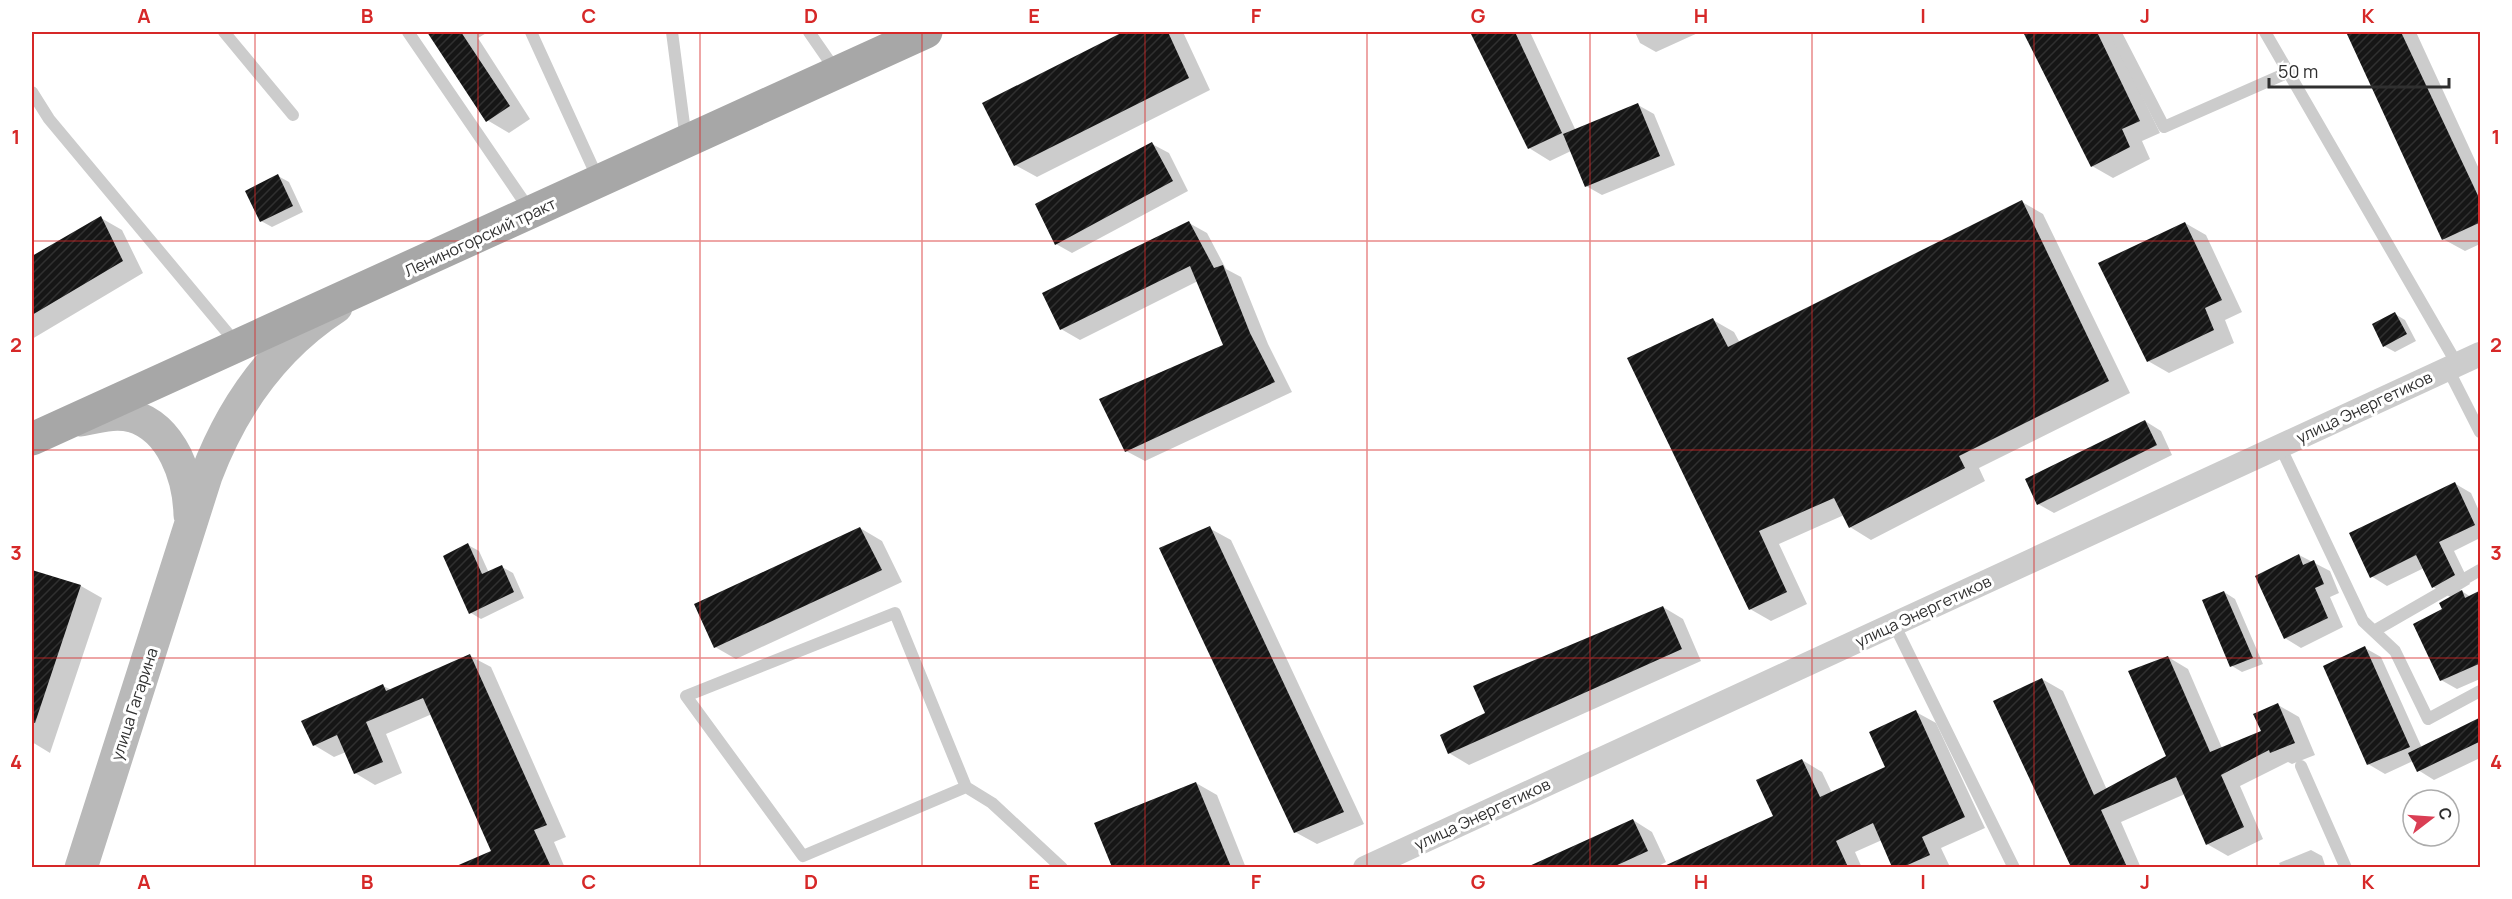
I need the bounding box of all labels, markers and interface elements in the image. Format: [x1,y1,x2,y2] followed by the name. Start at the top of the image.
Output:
[137,2,151,29] text: A
[361,2,374,29] text: B
[582,2,596,29] text: C
[804,2,818,29] text: D
[1028,2,1040,29] text: E
[1251,2,1262,29] text: F
[1471,2,1486,29] text: G
[1694,2,1708,29] text: H
[1920,2,1926,29] text: I
[2140,2,2150,29] text: J
[2362,2,2375,29] text: K
[2269,51,2449,89] scale bar
[2278,59,2318,83] text: 50 m
[12,123,20,150] text: 1
[2492,123,2500,150] text: 1
[401,192,559,282] street label: Лениногорский тракт
[10,331,22,358] text: 2
[2490,331,2502,358] text: 2
[2292,366,2436,448] street label: улица Энергетиков
[10,539,22,566] text: 3
[2490,539,2502,566] text: 3
[1851,570,1995,652] street label: улица Энергетиков
[105,645,163,763] street label: улица Гагарина
[10,748,22,775] text: 4
[2490,748,2502,775] text: 4
[1410,773,1554,855] street label: улица Энергетиков
[2401,788,2461,848] north arrow
[2433,805,2458,823] text: С
[137,868,151,895] text: A
[361,868,374,895] text: B
[582,868,596,895] text: C
[804,868,818,895] text: D
[1028,868,1040,895] text: E
[1251,868,1262,895] text: F
[1471,868,1486,895] text: G
[1694,868,1708,895] text: H
[1920,868,1926,895] text: I
[2140,868,2150,895] text: J
[2362,868,2375,895] text: K

